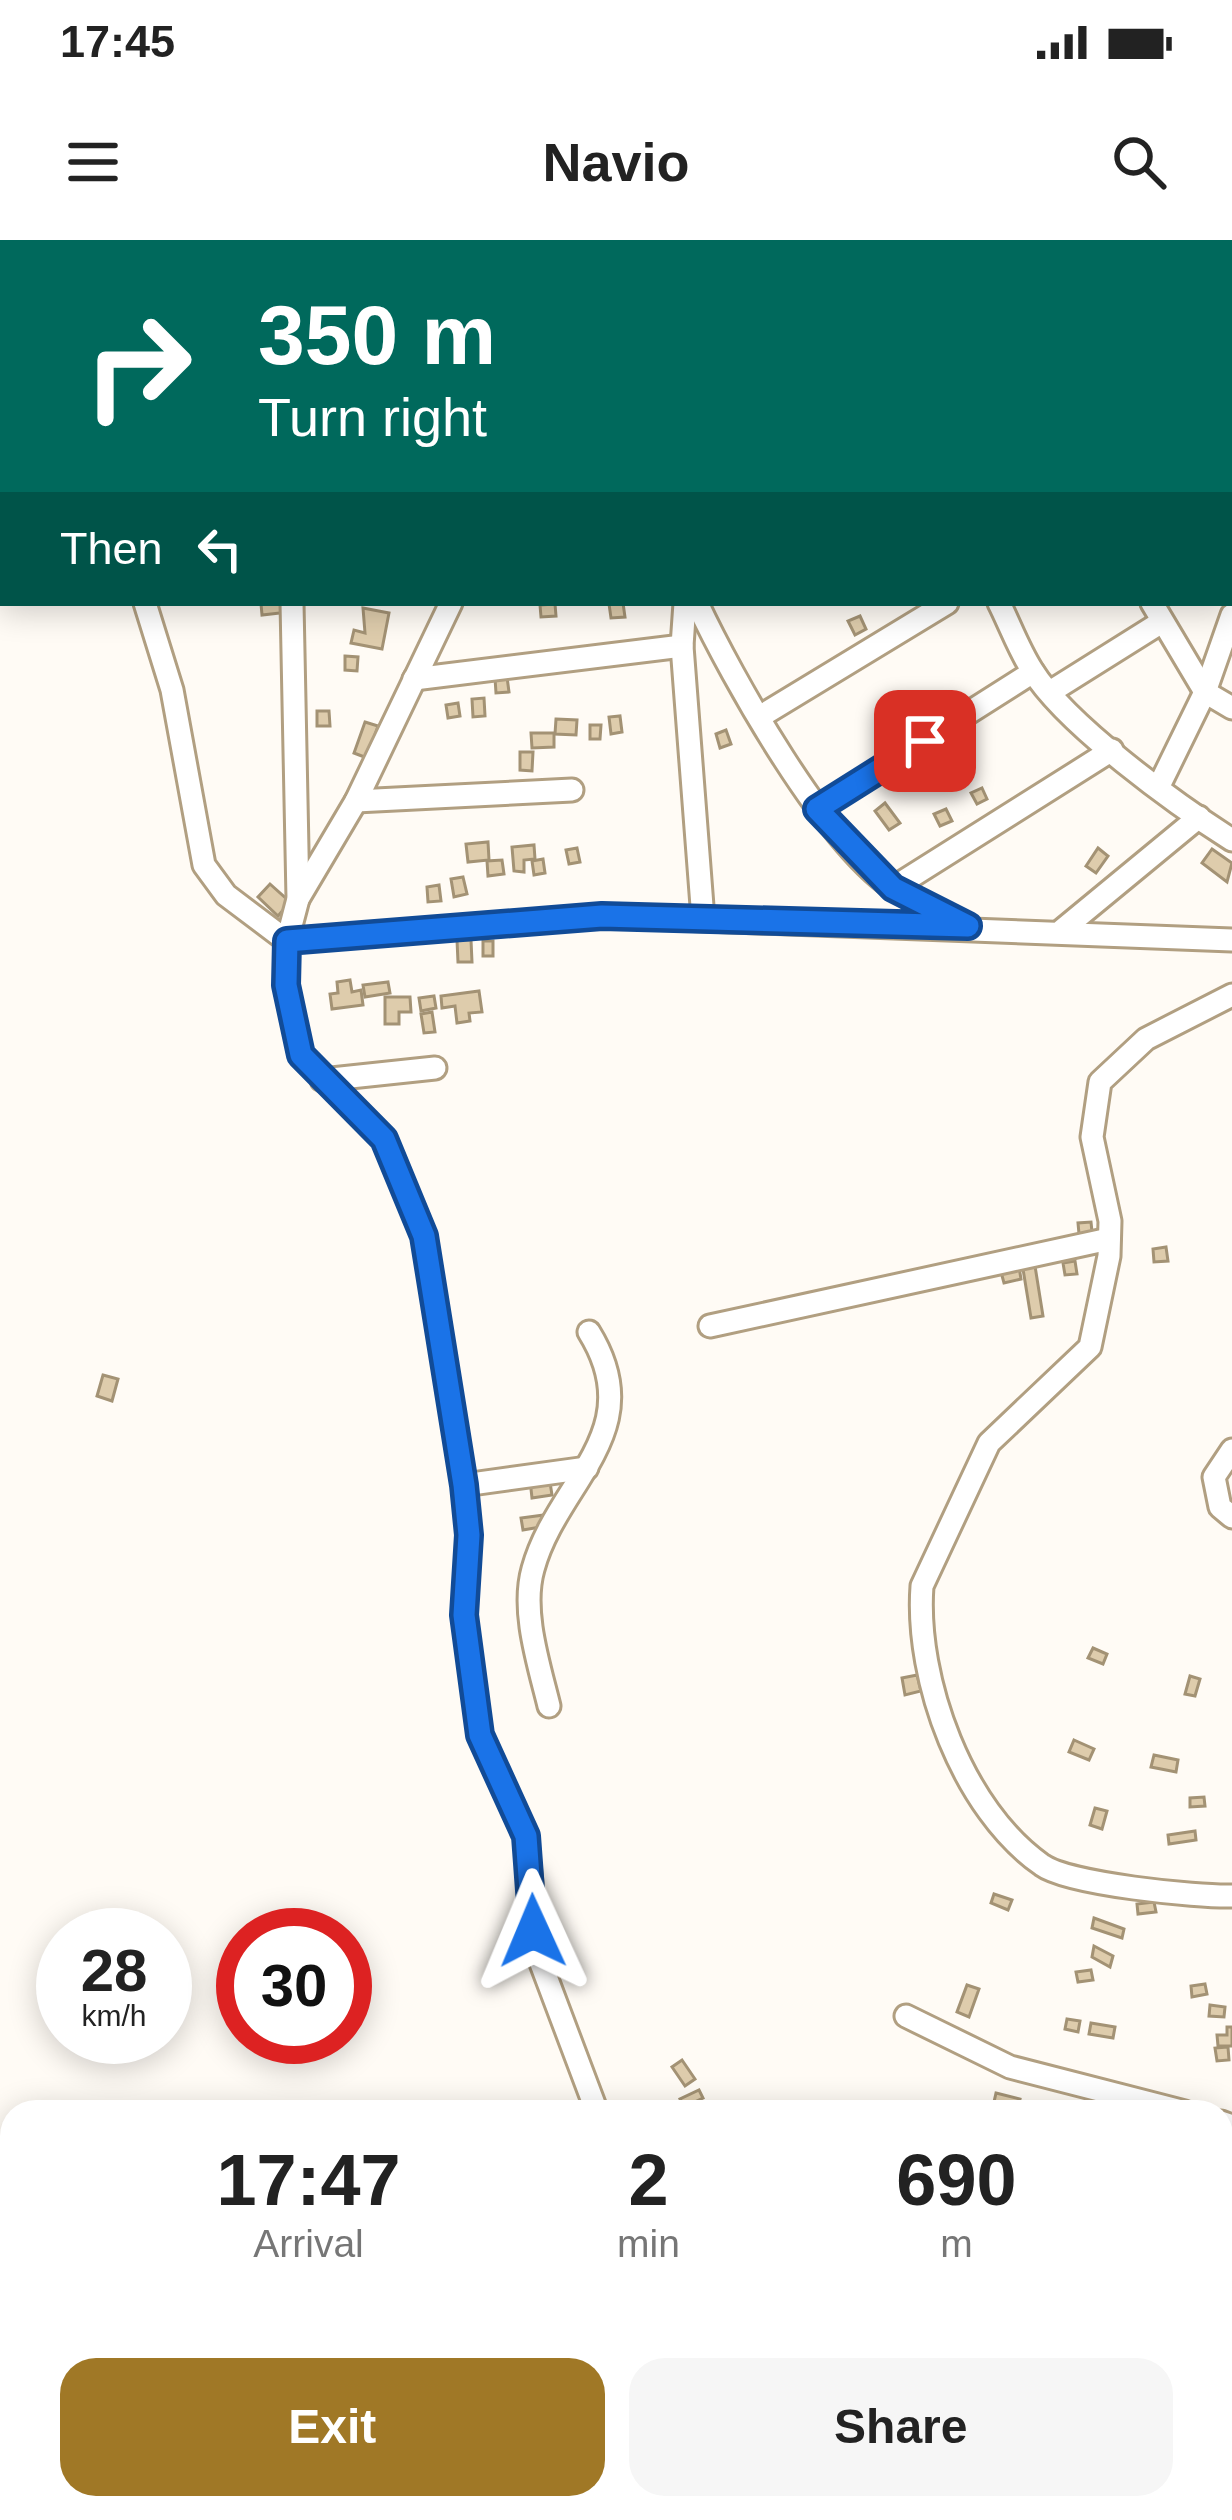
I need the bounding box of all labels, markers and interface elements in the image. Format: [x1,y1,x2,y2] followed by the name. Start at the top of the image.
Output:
[60,16,175,67] text: 17:45
[60,129,126,195] icon: menu
[1106,129,1172,195] icon: search
[542,132,690,192] text: Navio
[60,288,216,444] icon: right
[258,288,496,382] text: 350 m
[258,387,487,447] text: Turn right
[187,516,253,582] icon: left
[60,523,163,574] text: Then
[874,690,976,792] pin
[892,708,958,774] icon: arrive
[470,1868,596,1994] position arrow
[216,1908,372,2064] speed limit sign: 30
[81,1937,147,2004] text: 28
[81,1999,147,2032] text: km/h
[216,2140,401,2220] text: 17:47
[628,2140,669,2220] text: 2
[896,2140,1017,2220] text: 690
[253,2222,364,2265] text: Arrival
[617,2222,680,2265] text: min
[940,2222,973,2265] text: m
[60,2358,605,2496] button: Exit
[629,2358,1173,2496] button: Share

